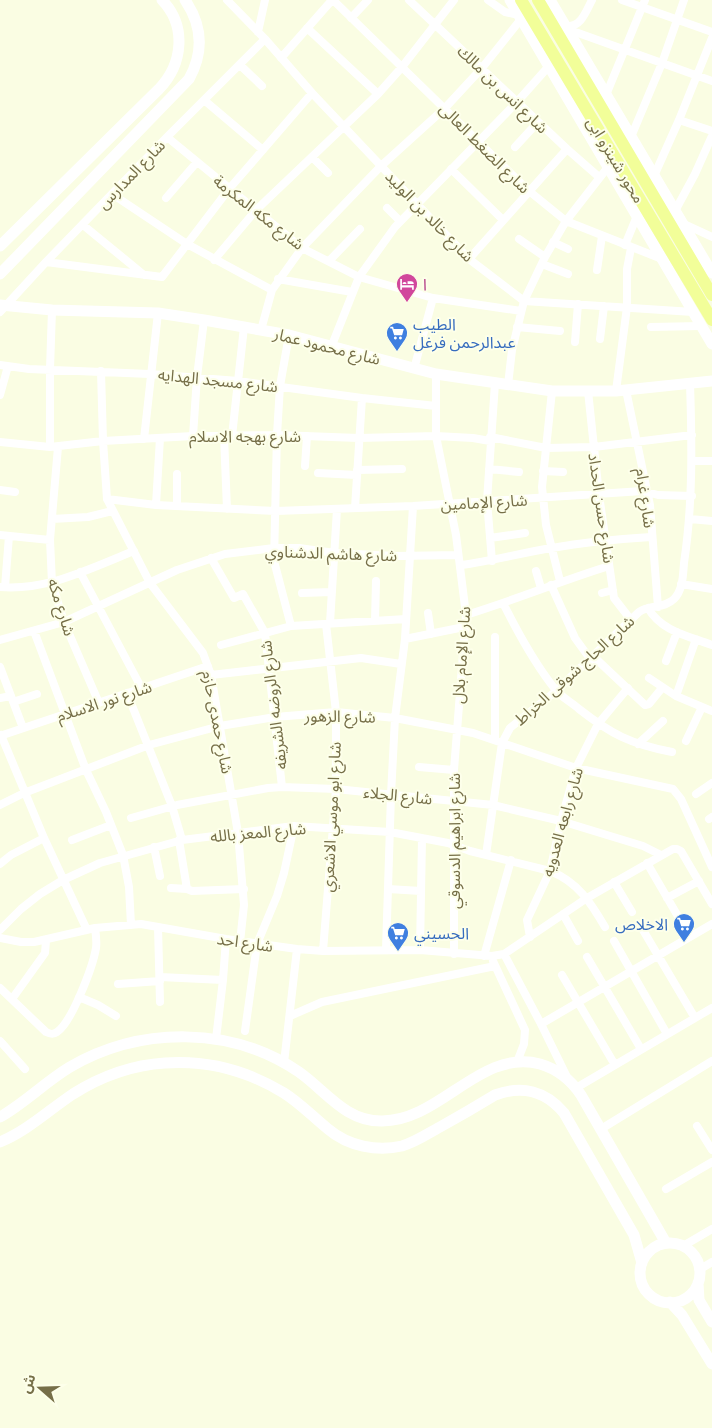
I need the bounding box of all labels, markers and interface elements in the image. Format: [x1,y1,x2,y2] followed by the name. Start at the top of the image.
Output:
[451,41,552,140] street label: شارع انس بن مالك
[433,99,534,200] street label: شارع الضغط العالى
[583,114,649,207] street label: محور شينزو ابى
[94,136,171,215] street label: شارع المدارس
[379,167,478,268] street label: شارع خالد بن الوليد
[208,171,308,256] street label: شارع مكه المكرمة
[395,272,419,303] hotel icon: ا
[423,275,427,294] place label: ا
[413,315,516,352] place label: الطيب عبدالرحمن فرغل
[385,321,409,352] supermarket icon: الطيب عبدالرحمن فرغل
[270,324,382,372] street label: شارع محمود عمار
[157,365,279,399] street label: شارع مسجد الهدايه
[189,427,301,449] street label: شارع بهجه الاسلام
[581,452,619,565] street label: شارع حسن الحداد
[629,467,659,530] street label: شارع غرام
[440,491,528,517] street label: شارع الإمامين
[264,542,397,568] street label: شارع هاشم الدشناوي
[41,576,79,639] street label: شارع مكه
[449,606,477,705] street label: شارع الإمام بلال
[510,612,640,731] street label: شارع الحاج شوقى الخراط
[256,639,294,771] street label: شارع الروضه الشريفه
[195,669,237,776] street label: شارع حمدى حازم
[54,677,155,729] street label: شارع نور الاسلام
[303,706,376,730] street label: شارع الزهور
[318,741,348,893] street label: شارع ابو موسي الاشعري
[538,765,590,880] street label: شارع رابعه العدويه
[445,773,467,909] street label: شارع ابراهيم الدسوقي
[362,782,433,812] street label: شارع الجلاء
[209,819,307,849] street label: شارع المعز بالله
[672,912,696,943] supermarket icon: الاخلاص
[615,915,668,934] place label: الاخلاص
[386,921,410,952] supermarket icon: الحسيني
[414,924,469,946] place label: الحسيني
[215,929,274,959] street label: شارع احد
[15,1363,65,1413] north arrow
[17,1372,39,1395] text: ش

